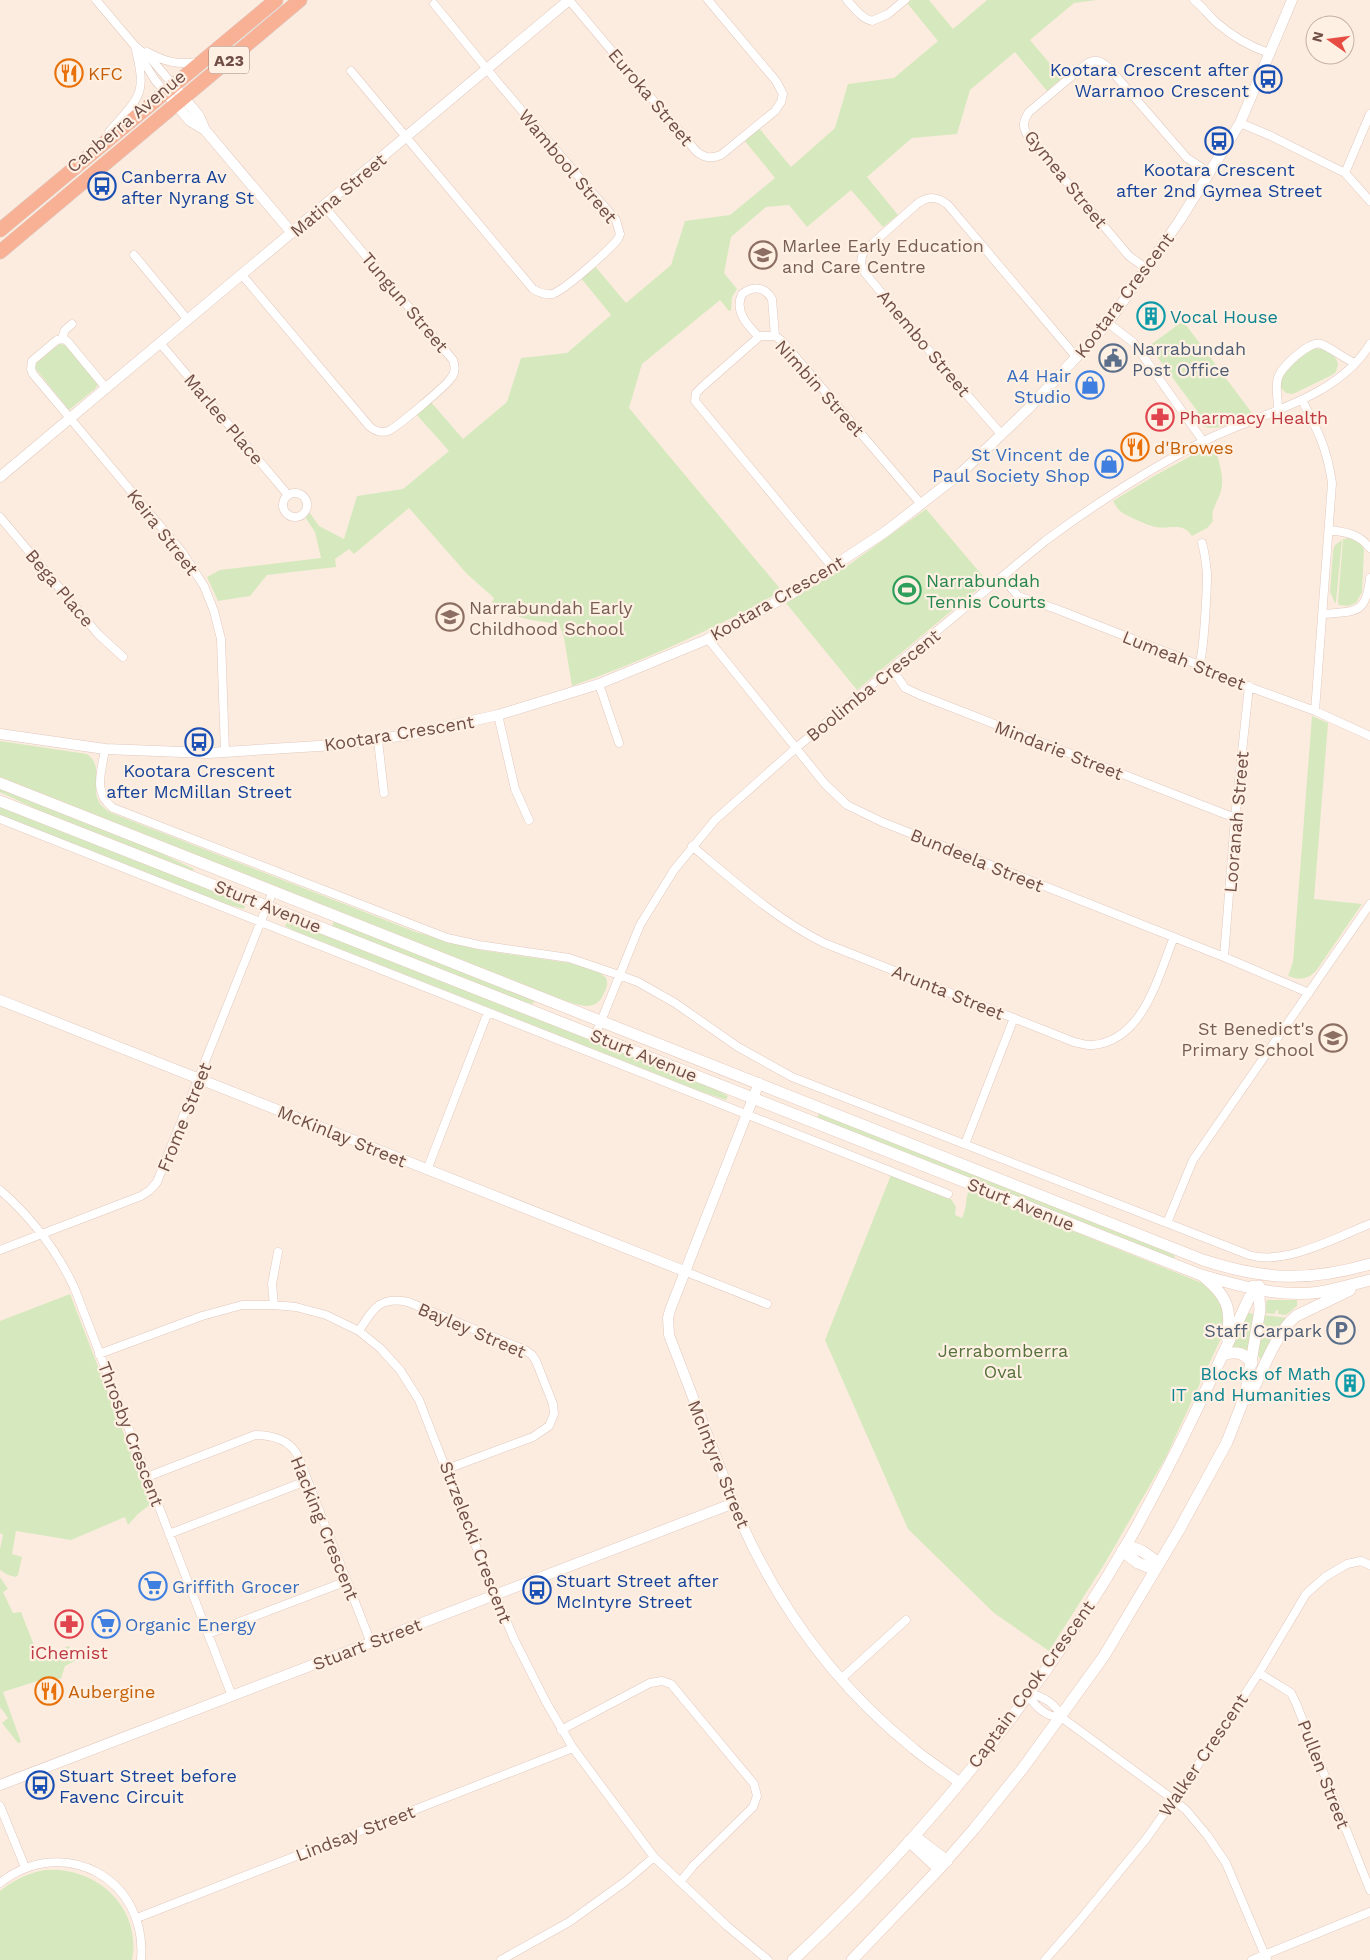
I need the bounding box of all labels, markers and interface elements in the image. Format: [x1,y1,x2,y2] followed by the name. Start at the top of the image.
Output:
[1305,15,1355,65] north arrow
[1308,30,1326,44] text: N
[604,44,698,150] street label: Euroka Street
[209,46,249,74] road number: A23
[54,58,84,88] restaurant icon: KFC
[1050,59,1249,101] place label: Kootara Crescent after Warramoo Crescent
[88,63,123,84] place label: KFC
[1253,64,1283,94] bus stop icon: Kootara Crescent after Warramoo Crescent
[62,65,190,177] street label: Canberra Avenue
[514,105,622,227] street label: Wambool Street
[1020,126,1112,233] street label: Gymea Street
[1204,126,1234,156] bus stop icon: Kootara Crescent after 2nd Gymea Street
[286,149,391,241] street label: Matina Street
[1116,159,1323,201] place label: Kootara Crescent after 2nd Gymea Street
[121,166,254,208] place label: Canberra Av after Nyrang St
[87,171,117,201] bus stop icon: Canberra Av after Nyrang St
[1070,228,1178,362] street label: Kootara Crescent
[782,235,984,277] place label: Marlee Early Education and Care Centre
[748,240,778,270] school or university icon: Marlee Early Education and Care Centre
[357,248,453,357] street label: Tungun Street
[873,285,975,401] street label: Anembo Street
[1136,301,1166,331] building icon: Vocal House
[1170,306,1278,327] place label: Vocal House
[771,335,869,441] street label: Nimbin Street
[1132,338,1246,380] place label: Narrabundah Post Office
[1098,343,1128,373] public building icon: Narrabundah Post Office
[1007,365,1071,407] place label: A4 Hair Studio
[180,369,268,469] street label: Marlee Place
[1075,370,1105,400] shop icon: A4 Hair Studio
[1145,402,1175,432] pharmacy icon: Pharmacy Health
[1179,407,1328,428] place label: Pharmacy Health
[1120,432,1150,462] restaurant icon: d'Browes
[1154,437,1233,458] place label: d'Browes
[932,444,1090,486] place label: St Vincent de Paul Society Shop
[1094,449,1124,479] shop icon: St Vincent de Paul Society Shop
[123,485,203,580] street label: Keira Street
[21,545,99,631] street label: Bega Place
[706,551,848,645] street label: Kootara Crescent
[926,570,1046,612] place label: Narrabundah Tennis Courts
[892,575,922,605] sports icon: Narrabundah Tennis Courts
[469,597,633,639] place label: Narrabundah Early Childhood School
[435,602,465,632] school or university icon: Narrabundah Early Childhood School
[802,624,945,745] street label: Boolimba Crescent
[1119,626,1249,694] street label: Lumeah Street
[323,711,476,755] street label: Kootara Crescent
[992,716,1126,784] street label: Mindarie Street
[184,727,214,757] bus stop icon: Kootara Crescent after McMillan Street
[1219,750,1253,894] street label: Looranah Street
[106,760,292,802] place label: Kootara Crescent after McMillan Street
[907,824,1047,896] street label: Bundeela Street
[211,875,325,937] street label: Sturt Avenue
[889,960,1008,1024] street label: Arunta Street
[1181,1018,1314,1060] place label: St Benedict's Primary School
[1318,1023,1348,1053] school or university icon: St Benedict's Primary School
[587,1024,701,1086] street label: Sturt Avenue
[153,1059,216,1175] street label: Frome Street
[274,1101,410,1172] street label: McKinlay Street
[964,1173,1078,1235] street label: Sturt Avenue
[415,1298,530,1362] street label: Bayley Street
[1326,1315,1356,1345] parking icon: Staff Carpark
[1204,1320,1322,1341] place label: Staff Carpark
[938,1340,1068,1382] park label: Jerrabomberra Oval
[94,1359,168,1510] street label: Throsby Crescent
[1171,1363,1331,1405] place label: Blocks of Math IT and Humanities
[1335,1368,1365,1398] building icon: Blocks of Math IT and Humanities
[684,1397,754,1531] street label: McIntyre Street
[287,1453,364,1604] street label: Hacking Crescent
[435,1458,517,1626] street label: Strzelecki Crescent
[556,1570,719,1612] place label: Stuart Street after McIntyre Street
[138,1571,168,1601] supermarket icon: Griffith Grocer
[522,1575,552,1605] bus stop icon: Stuart Street after McIntyre Street
[172,1576,300,1597] place label: Griffith Grocer
[963,1596,1099,1772] street label: Captain Cook Crescent
[54,1609,84,1639] pharmacy icon: iChemist
[91,1609,121,1639] supermarket icon: Organic Energy
[310,1613,425,1674] street label: Stuart Street
[125,1614,257,1635] place label: Organic Energy
[30,1642,108,1663] place label: iChemist
[34,1676,64,1706] restaurant icon: Aubergine
[68,1681,155,1702] place label: Aubergine
[1154,1689,1252,1821] street label: Walker Crescent
[1294,1717,1355,1832] street label: Pullen Street
[59,1765,237,1807] place label: Stuart Street before Favenc Circuit
[25,1770,55,1800] bus stop icon: Stuart Street before Favenc Circuit
[292,1800,418,1865] street label: Lindsay Street

